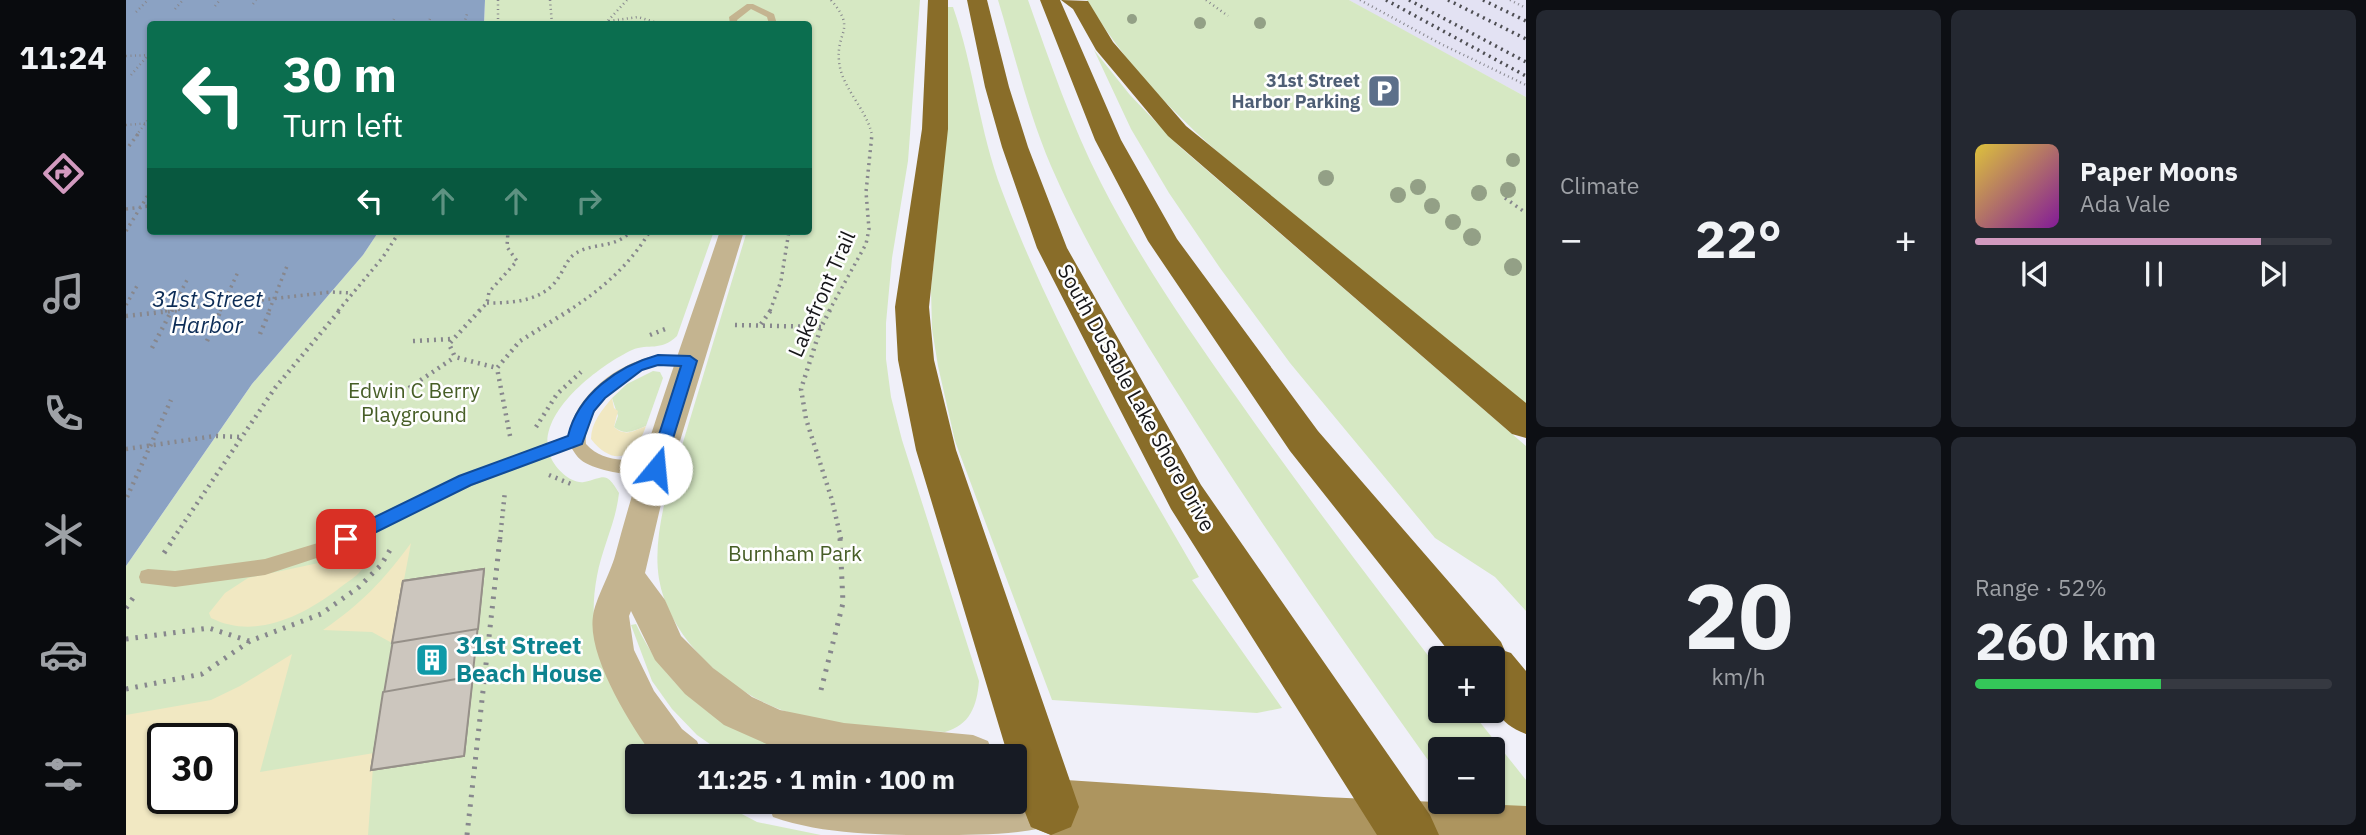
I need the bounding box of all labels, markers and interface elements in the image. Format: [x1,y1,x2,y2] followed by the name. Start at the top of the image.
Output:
[19,36,107,78] text: 11:24
[283,42,397,105] text: 30 m
[168,49,259,140] icon: left
[1232,69,1360,113] place label: 31st Street Harbor Parking
[1365,72,1403,110] parking icon: 31st Street Harbor Parking
[283,104,403,146] text: Turn left
[39,149,88,198] icon: directions
[2080,154,2238,188] text: Paper Moons
[1560,170,1639,200] text: Climate
[351,182,389,220] icon: left
[424,182,462,220] icon: ahead
[497,182,535,220] icon: ahead
[570,182,608,220] icon: right
[2080,188,2170,218] text: Ada Vale
[1695,205,1782,272] text: 22°
[1560,214,1583,263] text: −
[1894,214,1917,263] text: +
[781,226,861,361] street label: Lakefront Trail
[2016,255,2054,293] icon: previous
[2135,255,2173,293] icon: pause
[2254,255,2292,293] icon: next
[1052,259,1222,536] street label: South DuSable Lake Shore Drive
[39,269,88,318] icon: music
[152,283,263,339] water label: 31st Street Harbor
[348,376,480,428] park label: Edwin C Berry Playground
[39,389,88,438] icon: phone
[619,432,693,506] position arrow
[316,509,376,569] pin
[39,510,88,559] icon: climate
[327,520,365,558] icon: arrive
[728,539,862,567] park label: Burnham Park
[1684,556,1793,674] text: 20
[1975,572,2107,602] text: Range · 52%
[1975,607,2157,674] text: 260 km
[456,629,602,689] place label: 31st Street Beach House
[39,630,88,679] icon: car
[413,641,451,679] building icon: 31st Street Beach House
[1428,646,1505,814] map controls
[1428,646,1505,723] button: +
[1711,661,1766,691] text: km/h
[147,723,238,814] speed limit sign: 30
[1428,737,1505,814] button: −
[39,750,88,799] icon: filters
[697,762,955,796] text: 11:25 · 1 min · 100 m

